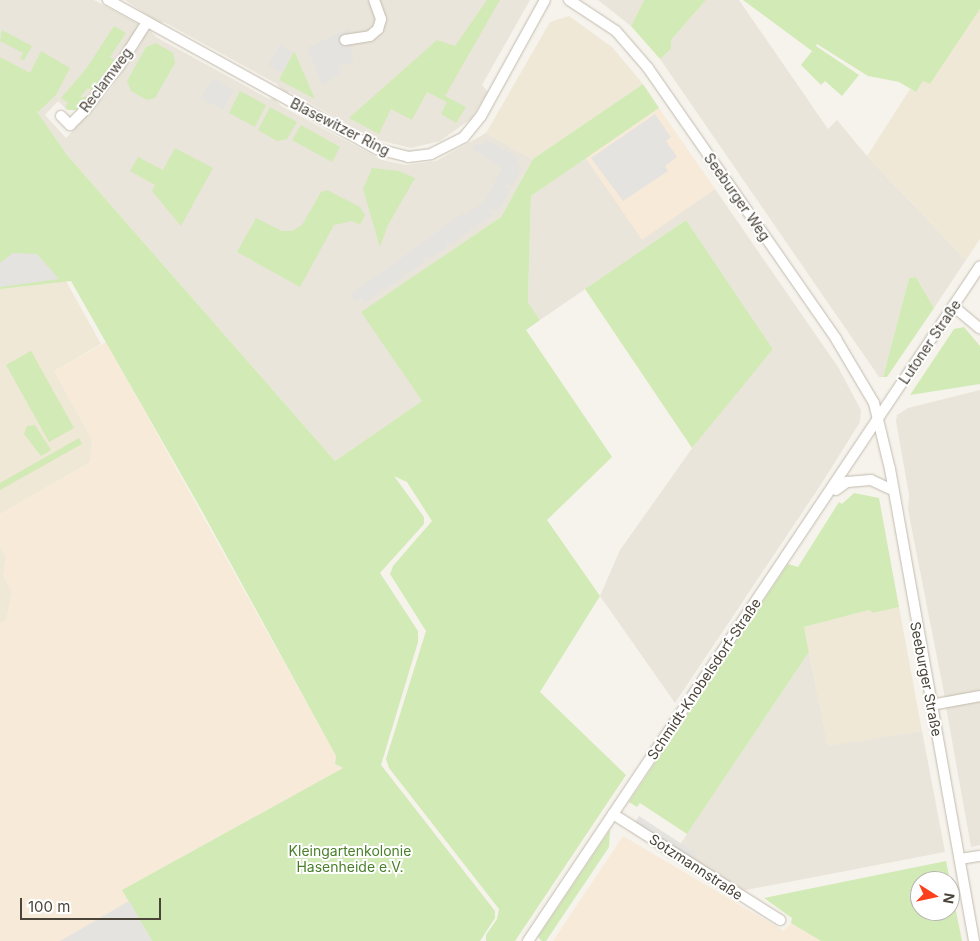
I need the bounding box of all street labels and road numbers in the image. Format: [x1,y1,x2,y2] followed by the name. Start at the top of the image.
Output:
[76,44,136,116] street label: Reclamweg
[287,95,393,159] street label: Blasewitzer Ring
[701,150,773,244] street label: Seeburger Weg
[896,297,964,387] street label: Lutoner Straße
[644,595,764,763] street label: Schmidt-Knobelsdorf-Straße
[907,620,945,738] street label: Seeburger Straße
[646,830,746,904] street label: Sotzmannstraße

